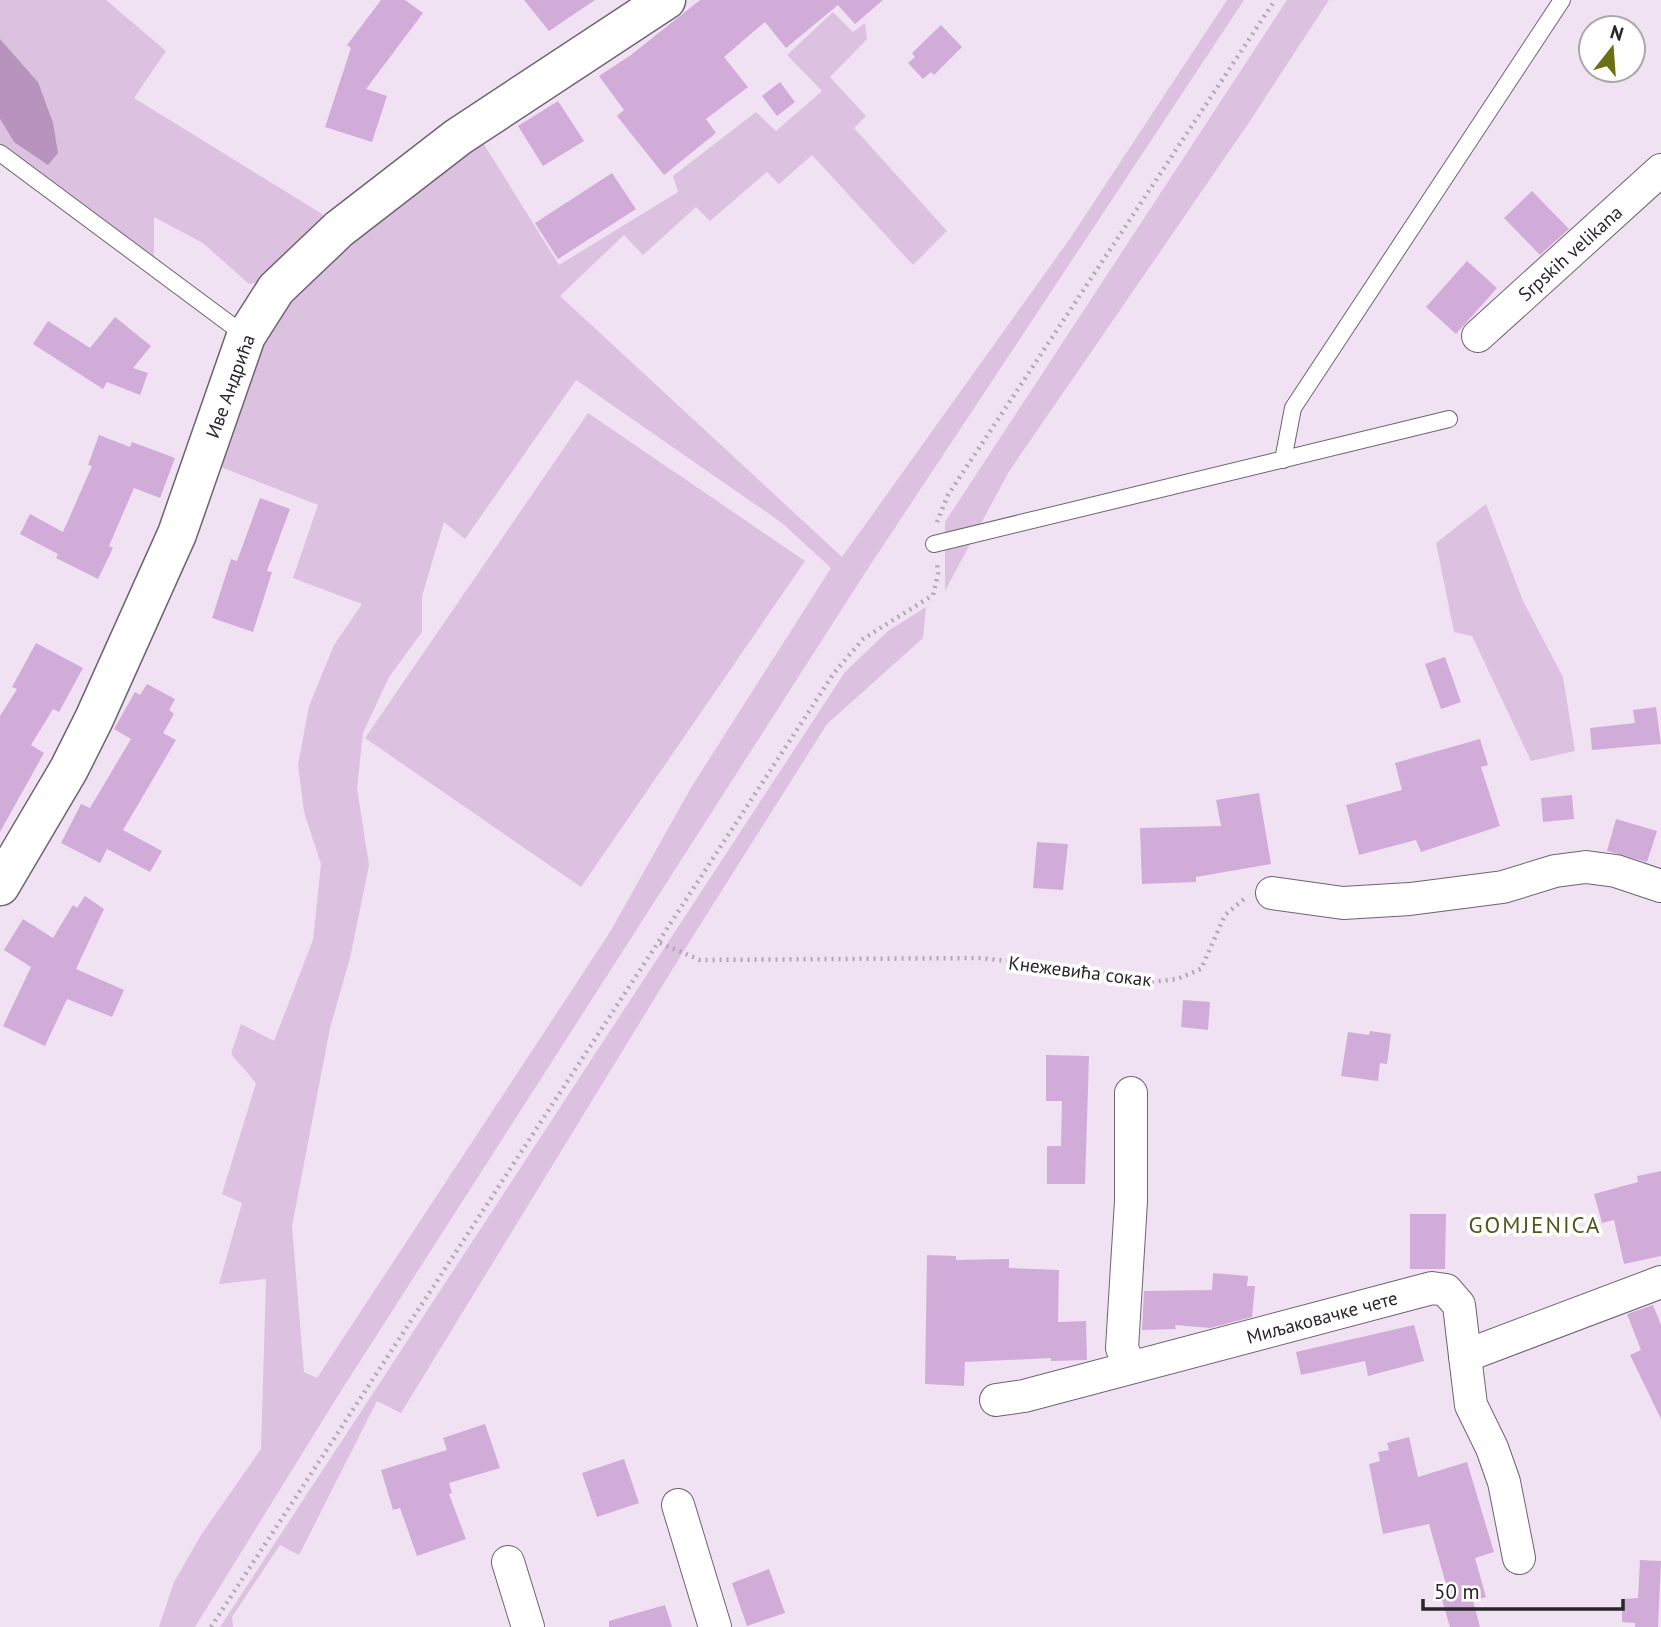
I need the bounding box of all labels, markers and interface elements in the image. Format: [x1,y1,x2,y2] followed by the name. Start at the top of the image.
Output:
[1577,14,1647,84] north arrow
[1607,19,1626,46] text: N
[1513,200,1627,306] street label: Srpskih velikana
[200,331,260,441] street label: Иве Андрића
[1007,950,1153,992] street label: Кнежевића сокак
[1468,1210,1602,1239] district label: GOMJENICA
[1244,1285,1400,1349] street label: Миљаковачке чете
[1423,1568,1622,1612] scale bar
[1434,1578,1480,1605] text: 50 m

